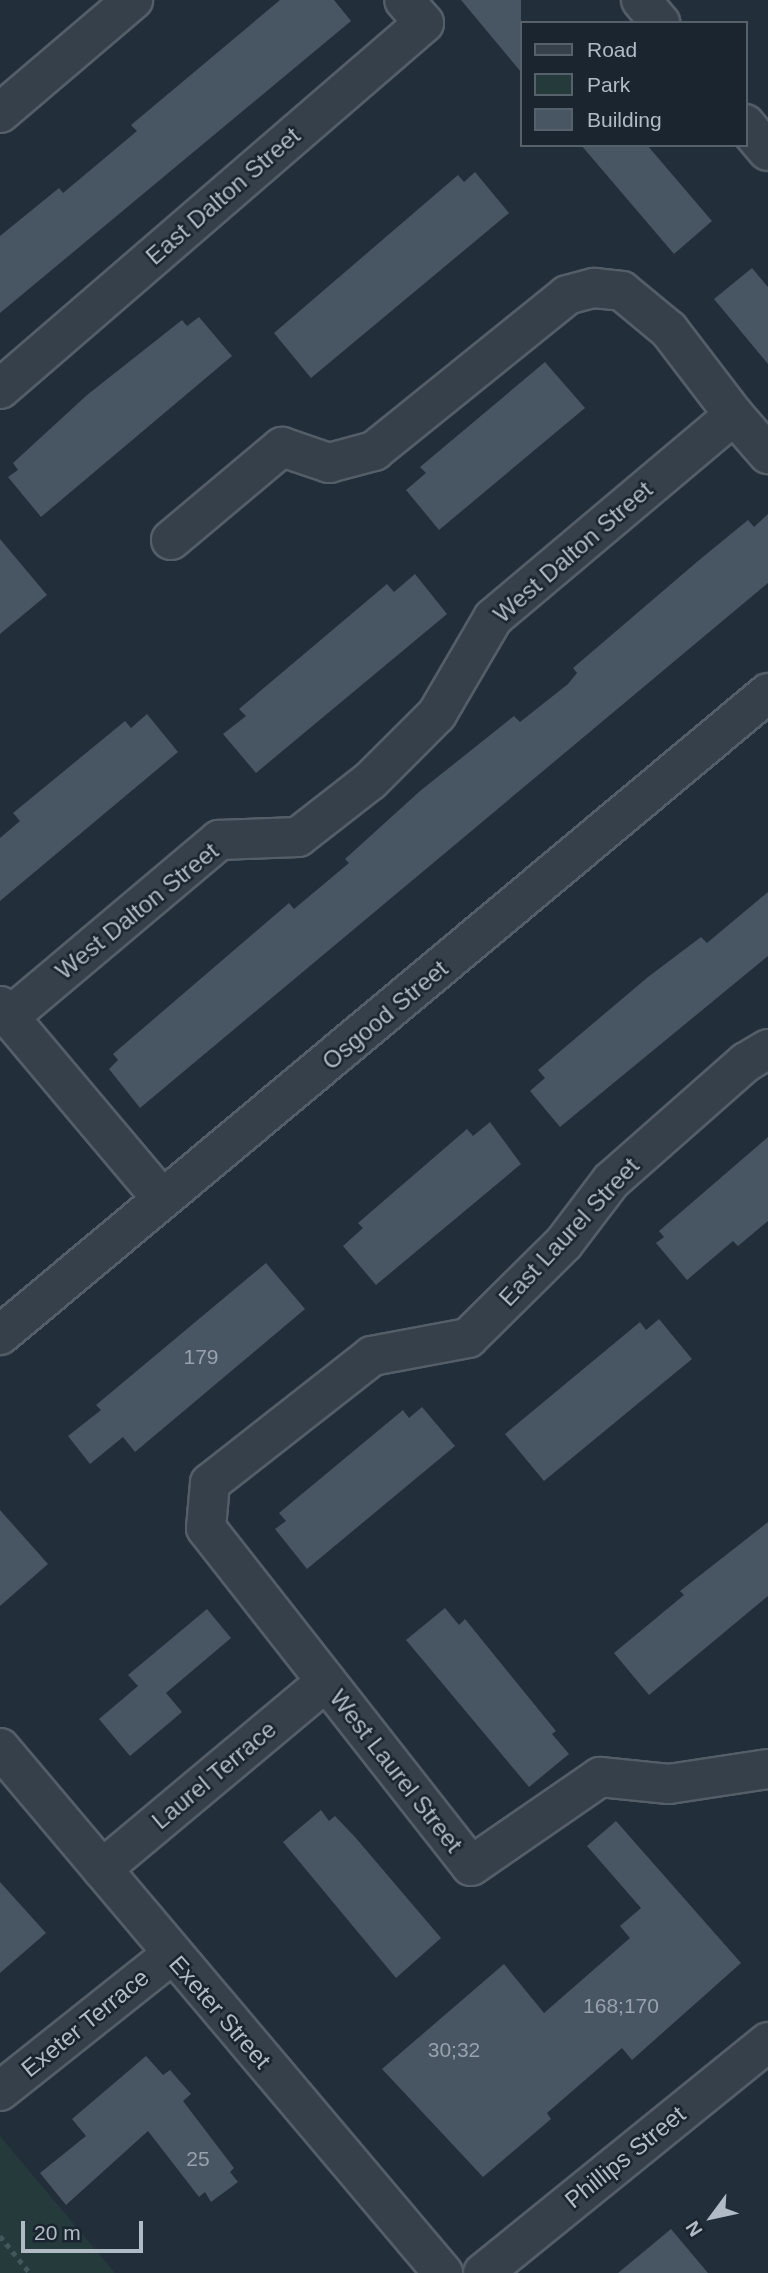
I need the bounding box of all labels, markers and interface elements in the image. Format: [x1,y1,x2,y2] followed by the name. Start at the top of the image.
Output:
[520,21,747,147] legend
[587,38,637,61] text: Road
[587,73,630,96] text: Park
[587,108,662,131] text: Building
[140,121,306,271] street label: East Dalton Street
[488,475,658,629] street label: West Dalton Street
[50,837,224,985] street label: West Dalton Street
[316,954,454,1076] street label: Osgood Street
[493,1152,645,1312] street label: East Laurel Street
[183,1344,219,1370] house number: 179
[324,1684,468,1858] street label: West Laurel Street
[146,1715,282,1835] street label: Laurel Terrace
[163,1950,277,2074] street label: Exeter Street
[15,1963,155,2083] street label: Exeter Terrace
[583,1993,659,2019] house number: 168;170
[428,2037,480,2063] house number: 30;32
[559,2100,691,2214] street label: Phillips Street
[186,2146,210,2172] house number: 25
[677,2182,747,2252] north arrow
[24,2206,147,2250] scale bar
[681,2217,707,2240] text: N
[34,2221,81,2244] text: 20 m

